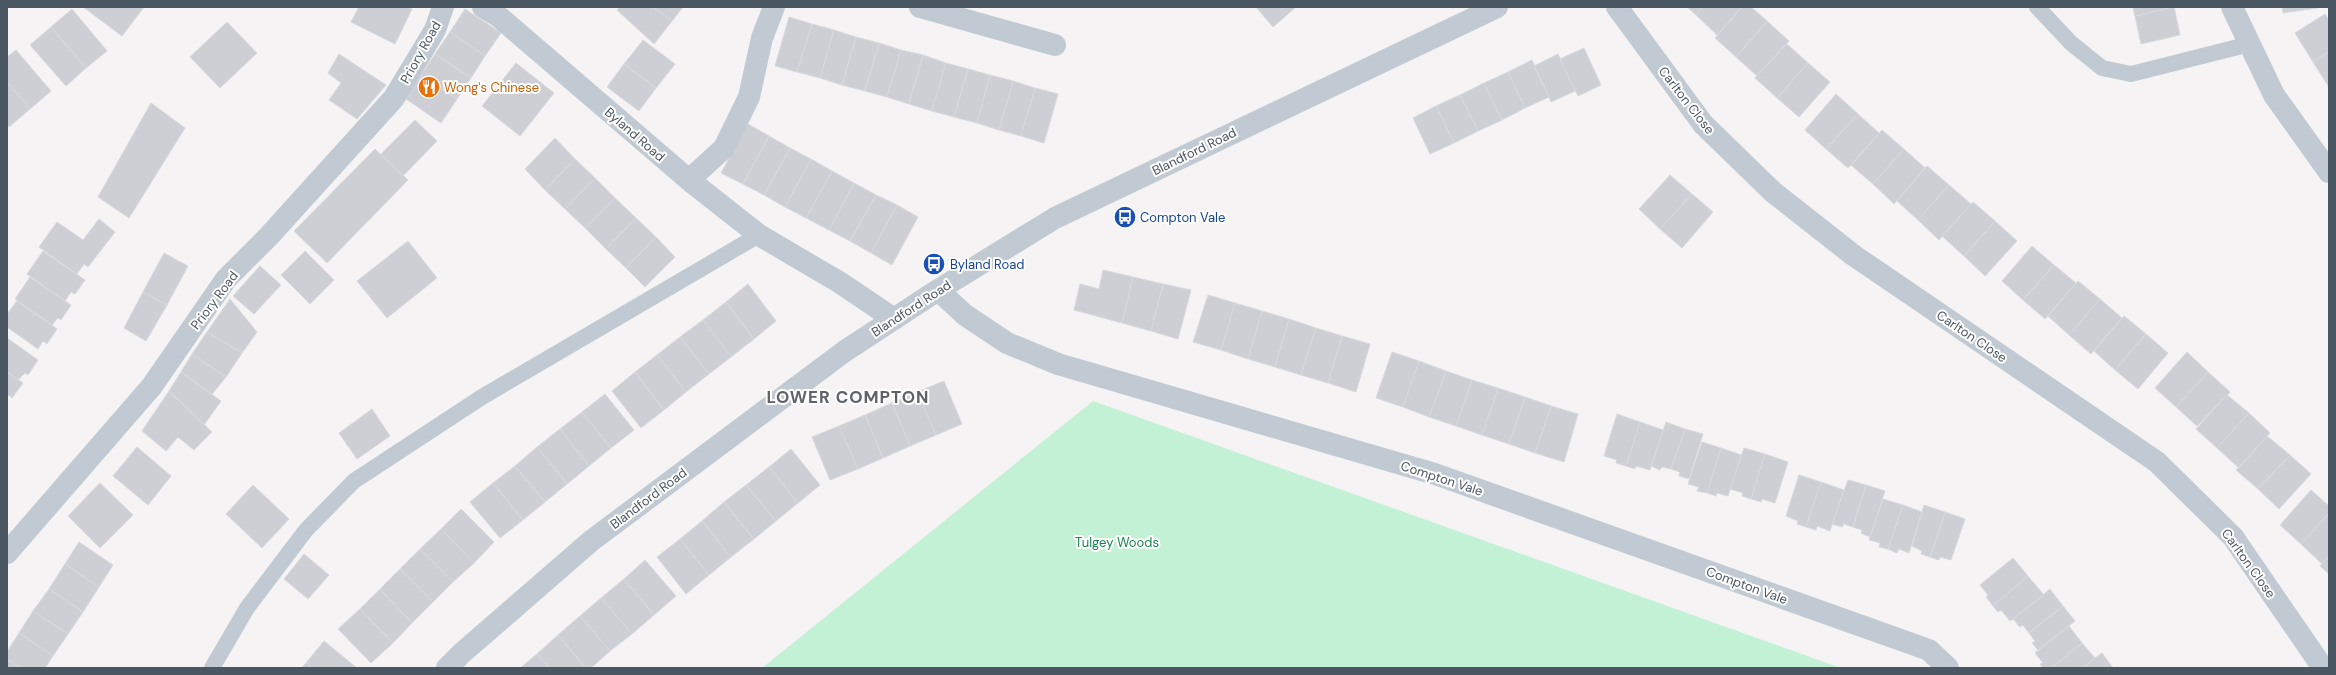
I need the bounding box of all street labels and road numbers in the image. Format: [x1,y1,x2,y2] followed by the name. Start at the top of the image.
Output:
[396,18,445,87] street label: Priory Road
[1655,63,1718,138] street label: Carlton Close
[601,104,668,165] street label: Byland Road
[1149,124,1239,179] street label: Blandford Road
[187,268,242,333] street label: Priory Road
[868,276,954,341] street label: Blandford Road
[1933,307,2010,366] street label: Carlton Close
[1399,457,1485,500] street label: Compton Vale
[607,464,690,533] street label: Blandford Road
[2218,525,2279,601] street label: Carlton Close
[1704,563,1790,608] street label: Compton Vale

